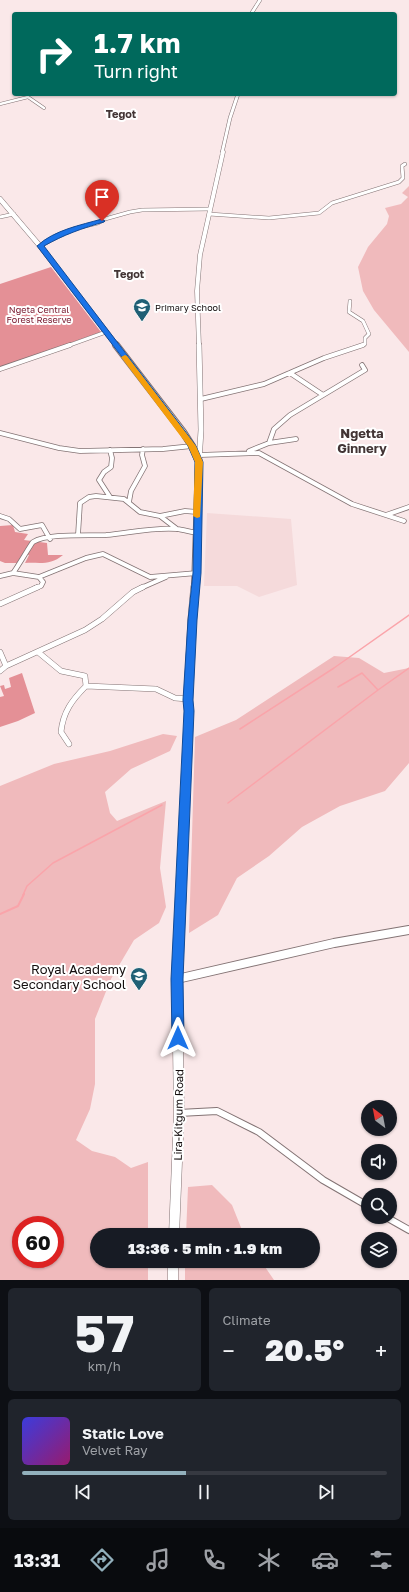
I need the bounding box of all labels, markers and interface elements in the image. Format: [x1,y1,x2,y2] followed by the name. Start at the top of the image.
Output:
[94,26,180,59] text: 1.7 km
[28,28,80,80] icon: right
[94,60,178,82] text: Turn right
[106,107,137,120] district label: Tegot
[85,180,119,221] pin
[91,186,113,208] icon: arrive
[114,267,145,280] district label: Tegot
[132,297,152,322] school or university icon: Primary School
[155,302,221,313] place label: Primary School
[6,304,72,325] park label: Ngeta Central Forest Reserve
[337,425,387,456] district label: Ngetta Ginnery
[13,961,127,992] place label: Royal Academy Secondary School
[129,966,149,991] school or university icon: Royal Academy Secondary School
[157,1017,199,1059] position arrow
[171,1069,185,1161] street label: Lira-Kitgum Road
[361,1100,397,1136] north arrow
[361,1100,397,1268] map controls
[361,1144,397,1180] button: sound
[361,1188,397,1224] button: search
[12,1216,64,1268] speed limit sign: 60
[361,1232,397,1268] button: layers
[128,1239,282,1257] text: 13:36 · 5 min · 1.9 km
[74,1301,134,1363] text: 57
[223,1312,270,1328] text: Climate
[265,1332,344,1368] text: 20.5°
[223,1337,235,1364] text: −
[375,1337,387,1364] text: +
[88,1358,121,1374] text: km/h
[82,1424,164,1442] text: Static Love
[82,1442,147,1458] text: Velvet Ray
[72,1481,94,1503] icon: previous
[193,1481,215,1503] icon: pause
[315,1481,337,1503] icon: next
[88,1546,116,1574] icon: directions
[144,1546,172,1574] icon: music
[200,1546,228,1574] icon: phone
[255,1546,283,1574] icon: climate
[311,1546,339,1574] icon: car
[367,1546,395,1574] icon: filters
[14,1549,60,1571] text: 13:31

